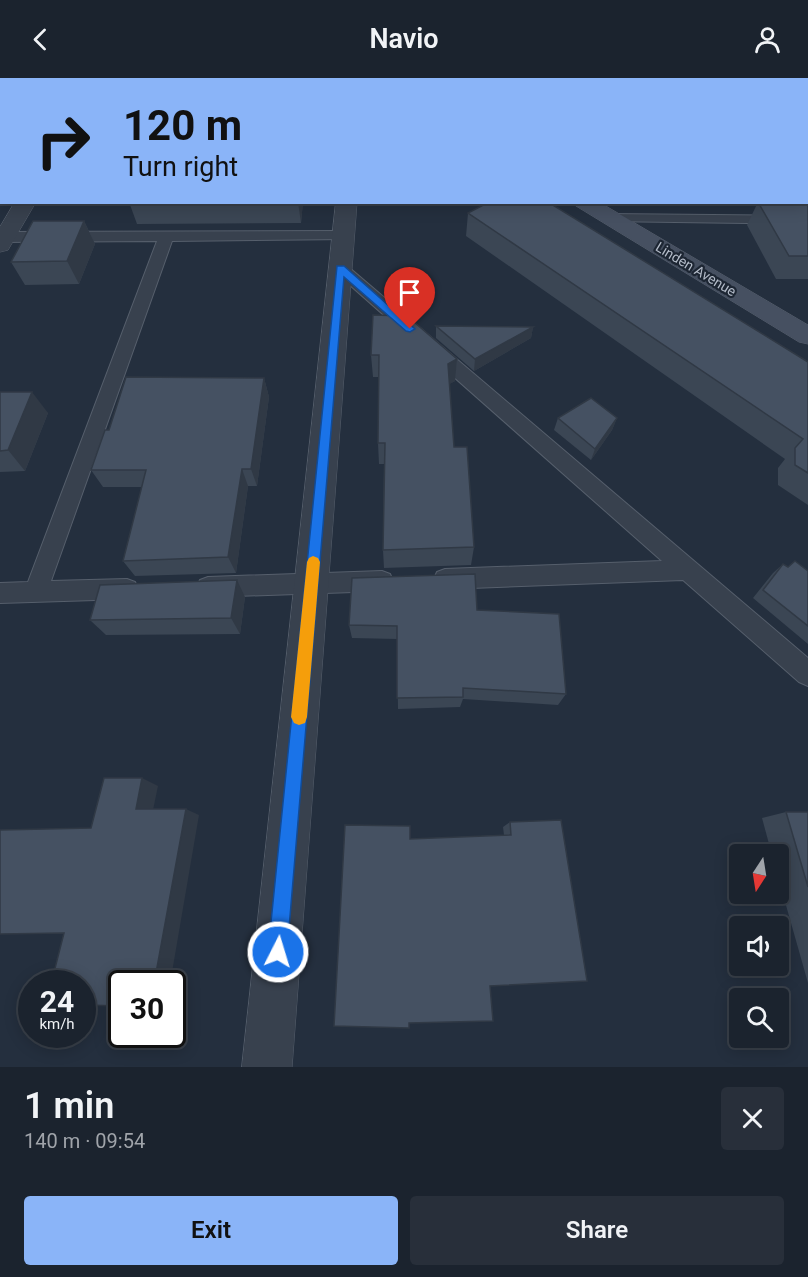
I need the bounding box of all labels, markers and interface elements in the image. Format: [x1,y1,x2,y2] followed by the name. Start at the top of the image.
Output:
[24,23,57,56] icon: back
[369,23,439,55] text: Navio
[751,23,784,56] icon: person
[123,101,242,150] text: 120 m
[24,102,102,180] icon: right
[123,151,238,183] text: Turn right
[653,239,739,299] street label: Linden Avenue
[384,267,435,329] pin
[393,276,426,309] icon: arrive
[729,844,789,904] north arrow
[729,844,789,1048] map controls
[729,916,789,976] button: sound
[246,920,310,984] position arrow
[108,970,186,1048] speed limit sign: 30
[40,984,74,1019] text: 24
[729,988,789,1048] button: search
[39,1015,75,1033] text: km/h
[24,1085,114,1127] text: 1 min
[721,1087,784,1150] button: close
[24,1129,145,1153] text: 140 m · 09:54
[24,1196,398,1265] button: Exit
[410,1196,784,1265] button: Share

